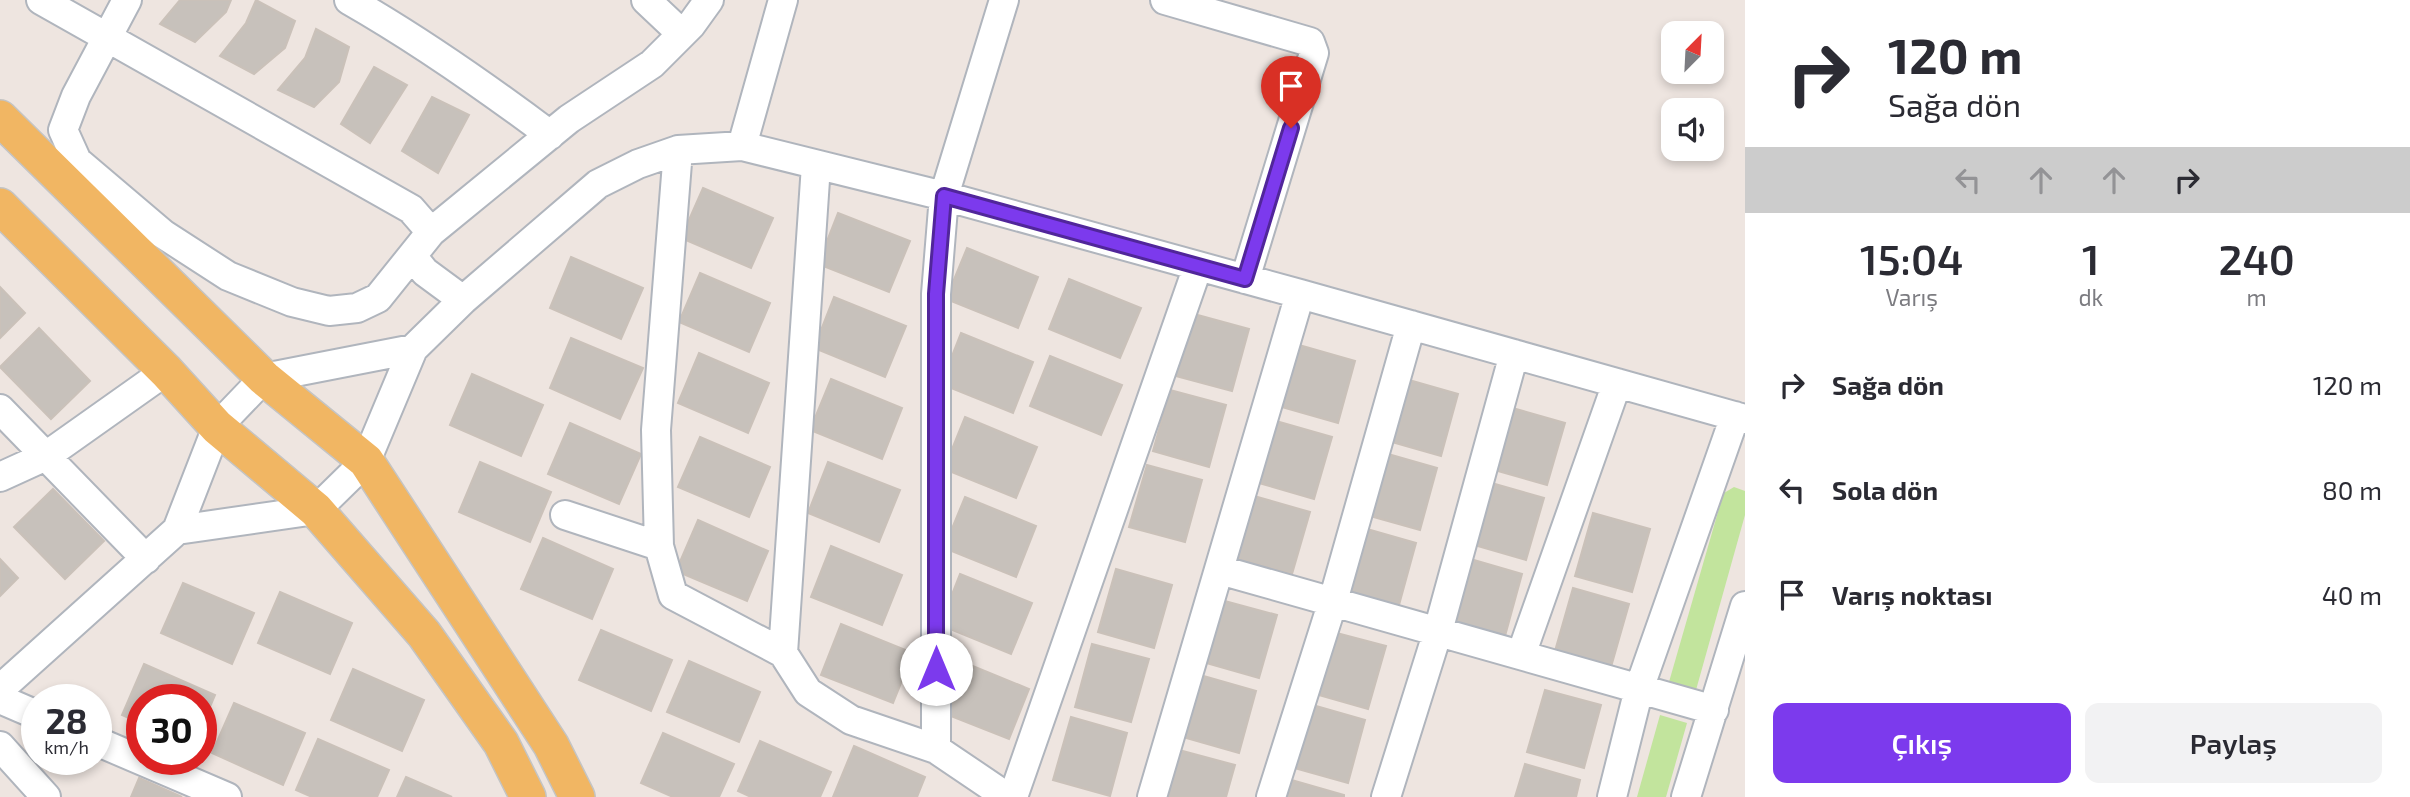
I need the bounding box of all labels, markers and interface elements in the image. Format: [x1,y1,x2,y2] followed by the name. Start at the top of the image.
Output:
[1661,21,1724,84] north arrow
[1661,21,1724,161] map controls
[1888,25,2022,84] text: 120 m
[1773,28,1864,119] icon: right
[1261,56,1321,128] pin
[1272,67,1310,105] icon: arrive
[1888,85,2021,123] text: Sağa dön
[1661,98,1724,161] button: sound
[1949,161,1987,199] icon: left
[2022,161,2060,199] icon: ahead
[2095,161,2133,199] icon: ahead
[2168,161,2206,199] icon: right
[1860,233,1963,283] text: 15:04
[2082,233,2100,283] text: 1
[2218,233,2295,283] text: 240
[1885,283,1938,311] text: Varış
[2078,283,2103,311] text: dk
[2247,283,2267,311] text: m
[1773,366,1811,404] icon: right
[1832,369,1944,400] text: Sağa dön
[2313,369,2382,400] text: 120 m
[1773,471,1811,509] icon: left
[1832,474,1938,505] text: Sola dön
[2322,474,2382,505] text: 80 m
[1773,576,1811,614] icon: arrive
[1832,579,1992,610] text: Varış noktası
[2322,579,2382,610] text: 40 m
[899,632,973,706] position arrow
[126,684,217,775] speed limit sign: 30
[45,699,88,741] text: 28
[1773,703,2071,783] button: Çıkış
[2085,703,2382,783] button: Paylaş
[44,736,89,758] text: km/h

